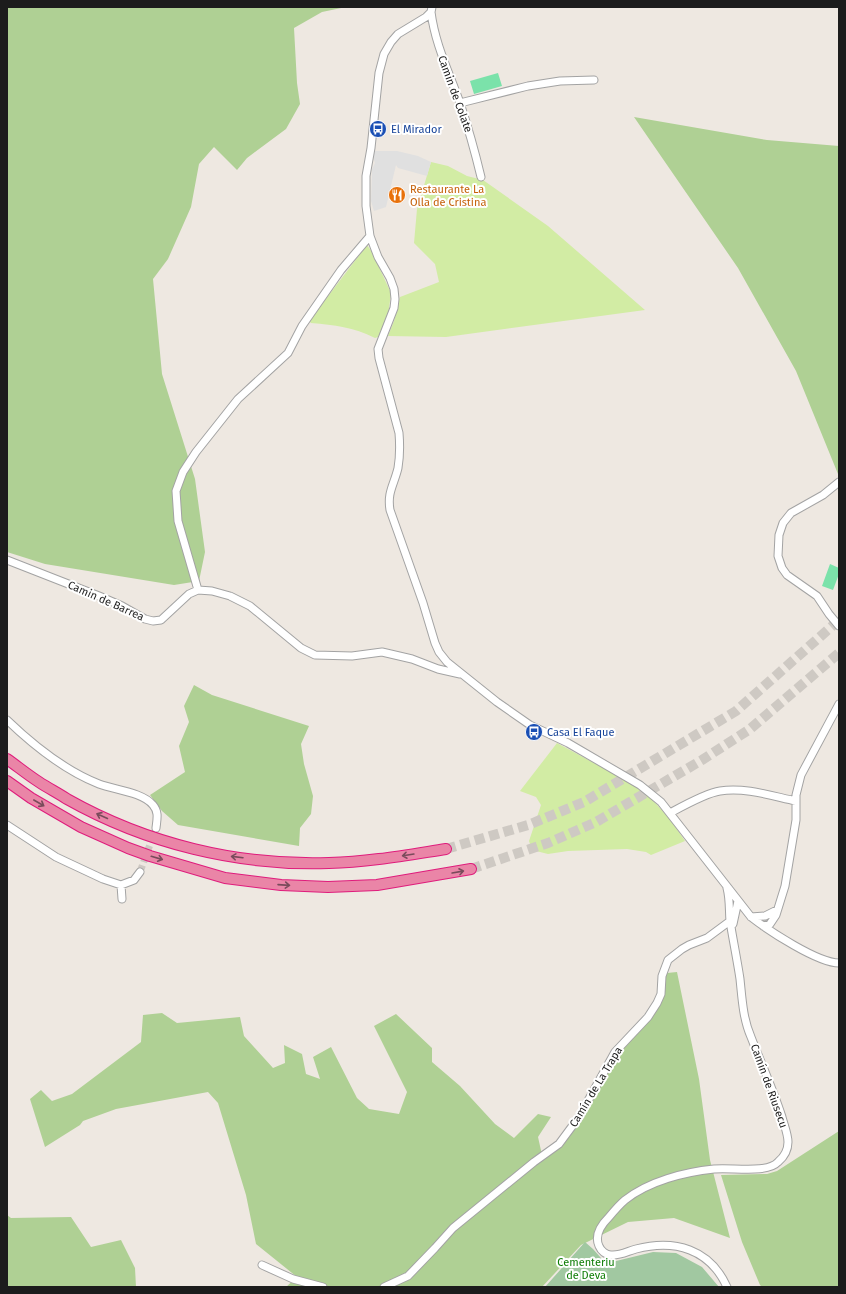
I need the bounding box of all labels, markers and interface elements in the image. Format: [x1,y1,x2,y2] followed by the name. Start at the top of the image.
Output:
[435,54,475,134] street label: Camin de Colate
[368,119,388,139] bus stop icon: El Mirador
[391,123,442,136] place label: El Mirador
[410,183,486,209] place label: Restaurante La Olla de Cristina
[387,185,407,205] restaurant icon: Restaurante La Olla de Cristina
[66,578,146,624] street label: Camin de Barrea
[524,722,544,742] bus stop icon: Casa El Faque
[547,726,615,739] place label: Casa El Faque
[33,799,45,807] one-way arrow
[96,812,108,819] one-way arrow
[402,851,415,859] one-way arrow
[231,853,244,861] one-way arrow
[150,855,163,862] one-way arrow
[451,867,464,875] one-way arrow
[277,881,290,888] one-way arrow
[748,1042,790,1130] street label: Camín de Riusecu
[567,1045,625,1129] street label: Camín de La Trapa
[557,1256,615,1282] park label: Cementeriu de Deva

